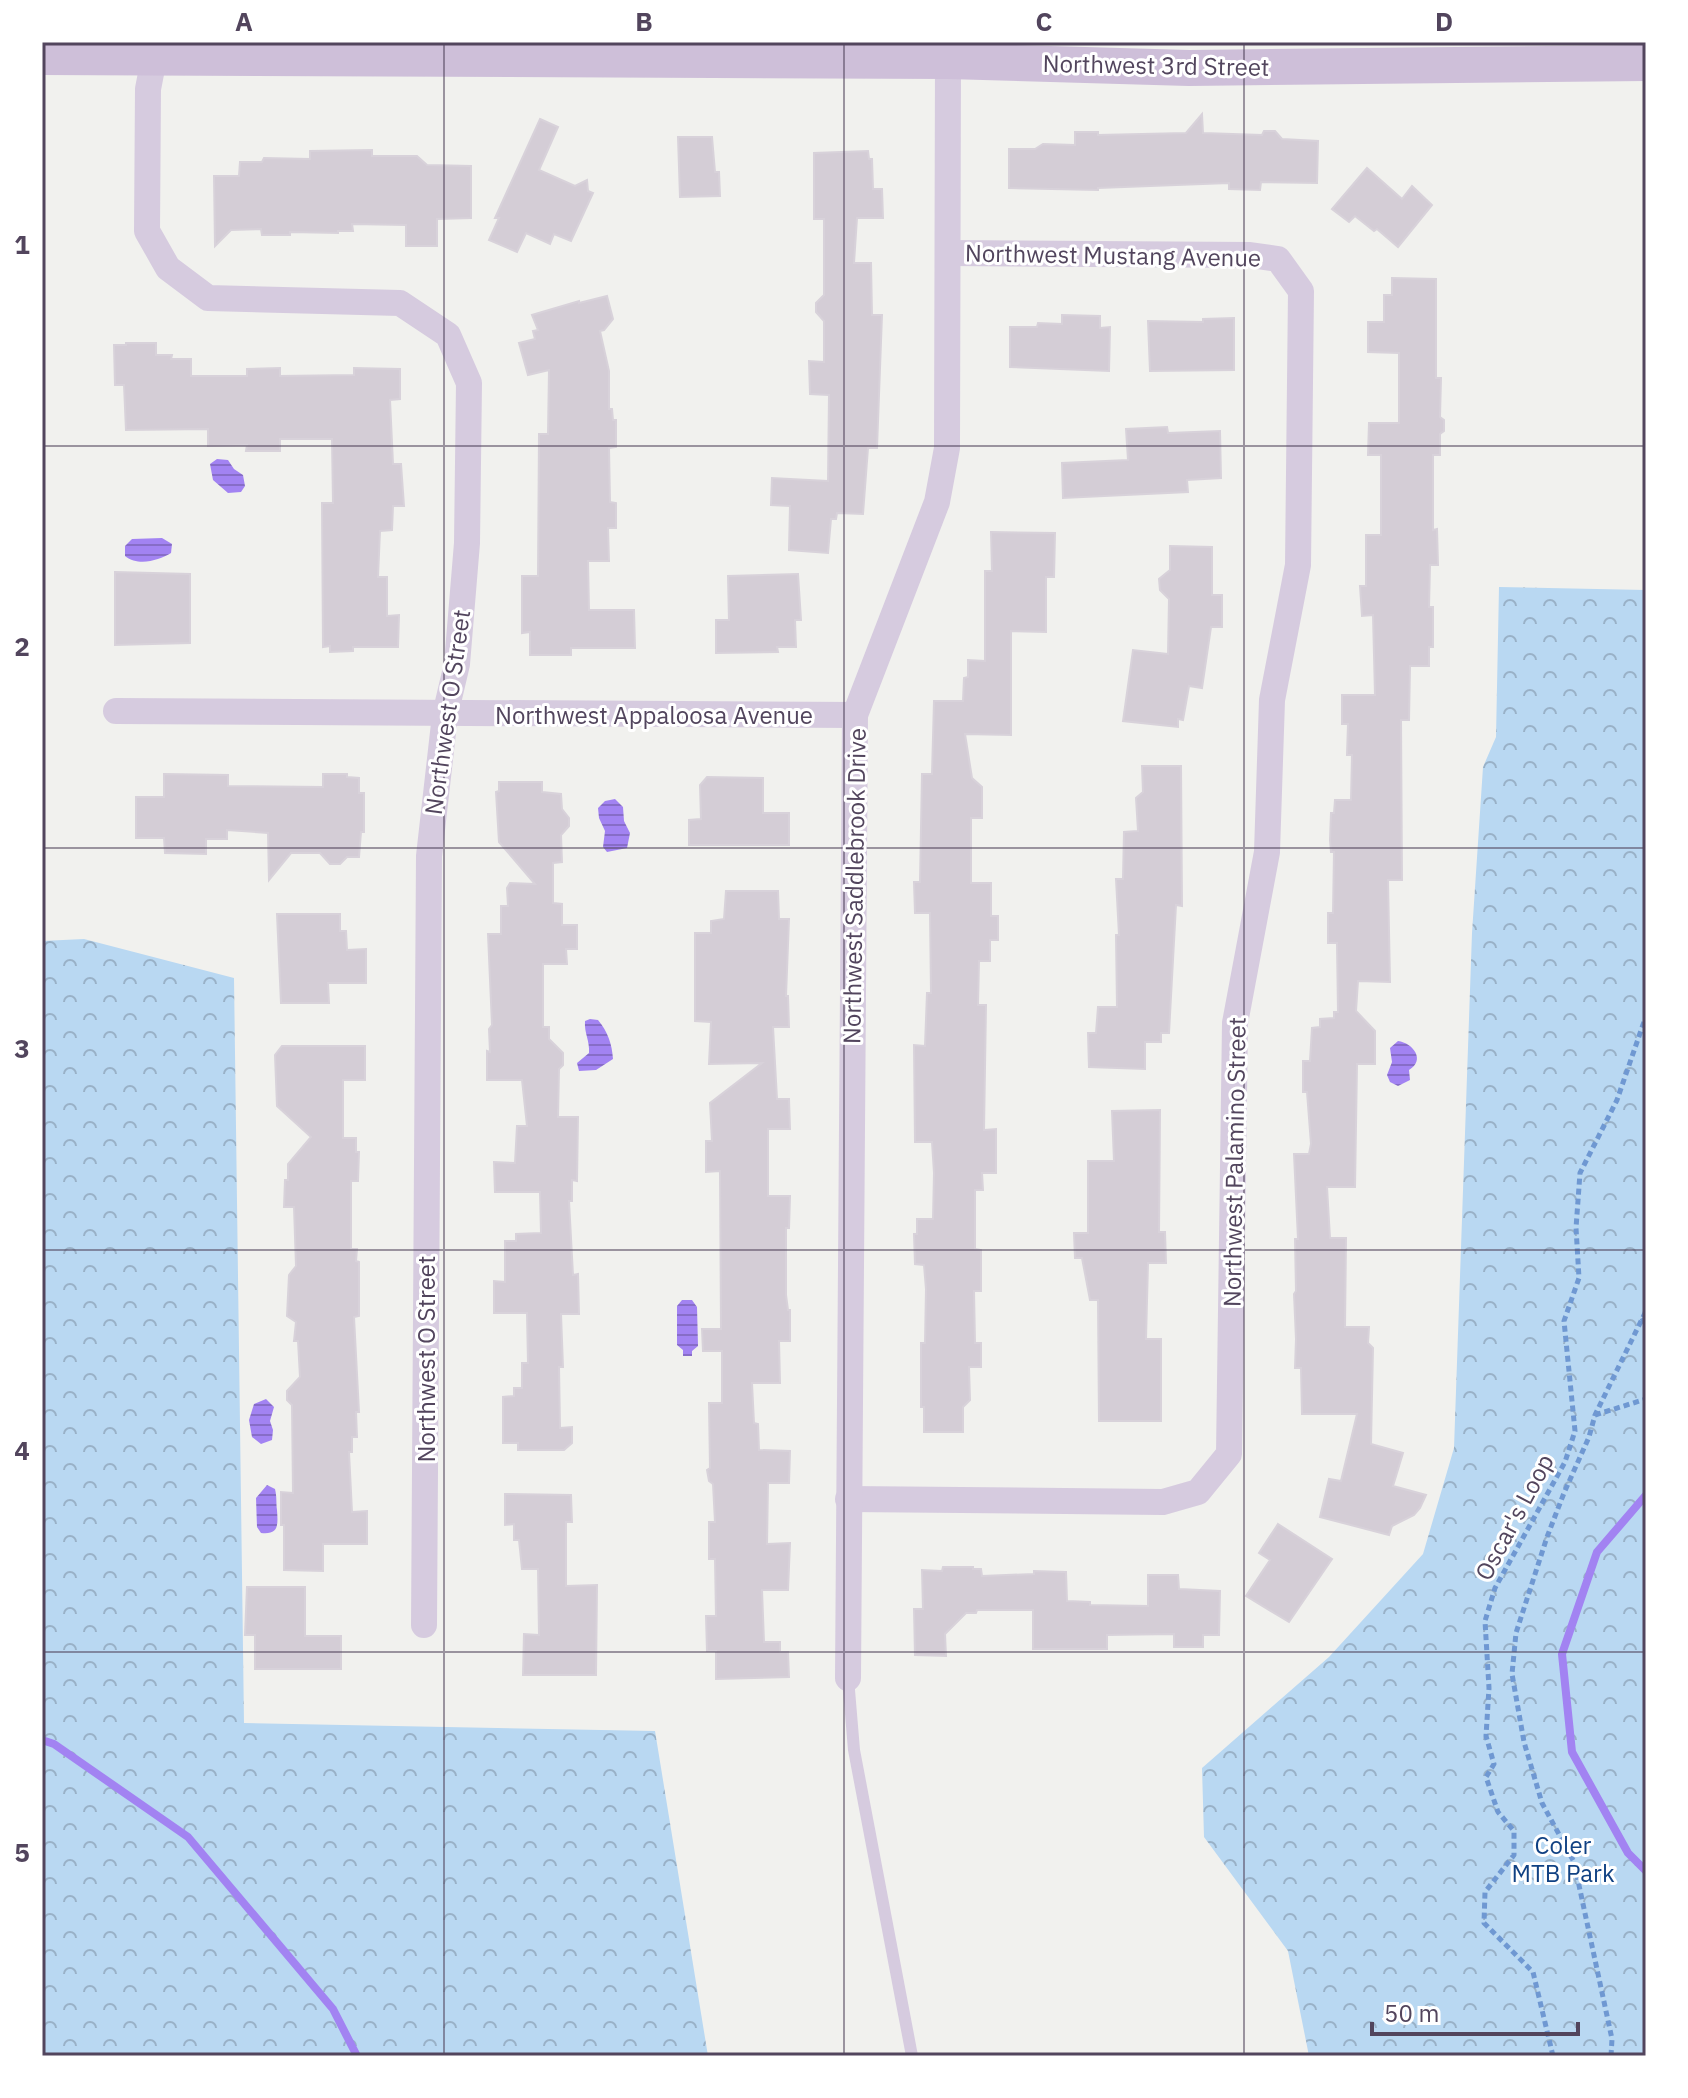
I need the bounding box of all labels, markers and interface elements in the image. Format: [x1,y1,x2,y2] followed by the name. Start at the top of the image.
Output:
[235,4,253,38] text: A
[635,4,653,38] text: B
[1036,4,1053,38] text: C
[1435,4,1453,38] text: D
[1042,47,1270,83] street label: Northwest 3rd Street
[14,227,30,261] text: 1
[965,236,1261,274] street label: Northwest Mustang Avenue
[417,607,477,817] street label: Northwest O Street
[14,629,30,663] text: 2
[495,699,813,731] street label: Northwest Appaloosa Avenue
[835,728,873,1044] street label: Northwest Saddlebrook Drive
[1215,1017,1253,1307] street label: Northwest Palamino Street
[14,1031,30,1065] text: 3
[410,1256,442,1462] street label: Northwest O Street
[14,1433,30,1467] text: 4
[1467,1448,1561,1586] street label: Oscar's Loop
[1511,1829,1615,1889] park label: Coler MTB Park
[14,1835,30,1869] text: 5
[1372,1986,1578,2036] scale bar
[1384,1997,1439,2029] text: 50 m

